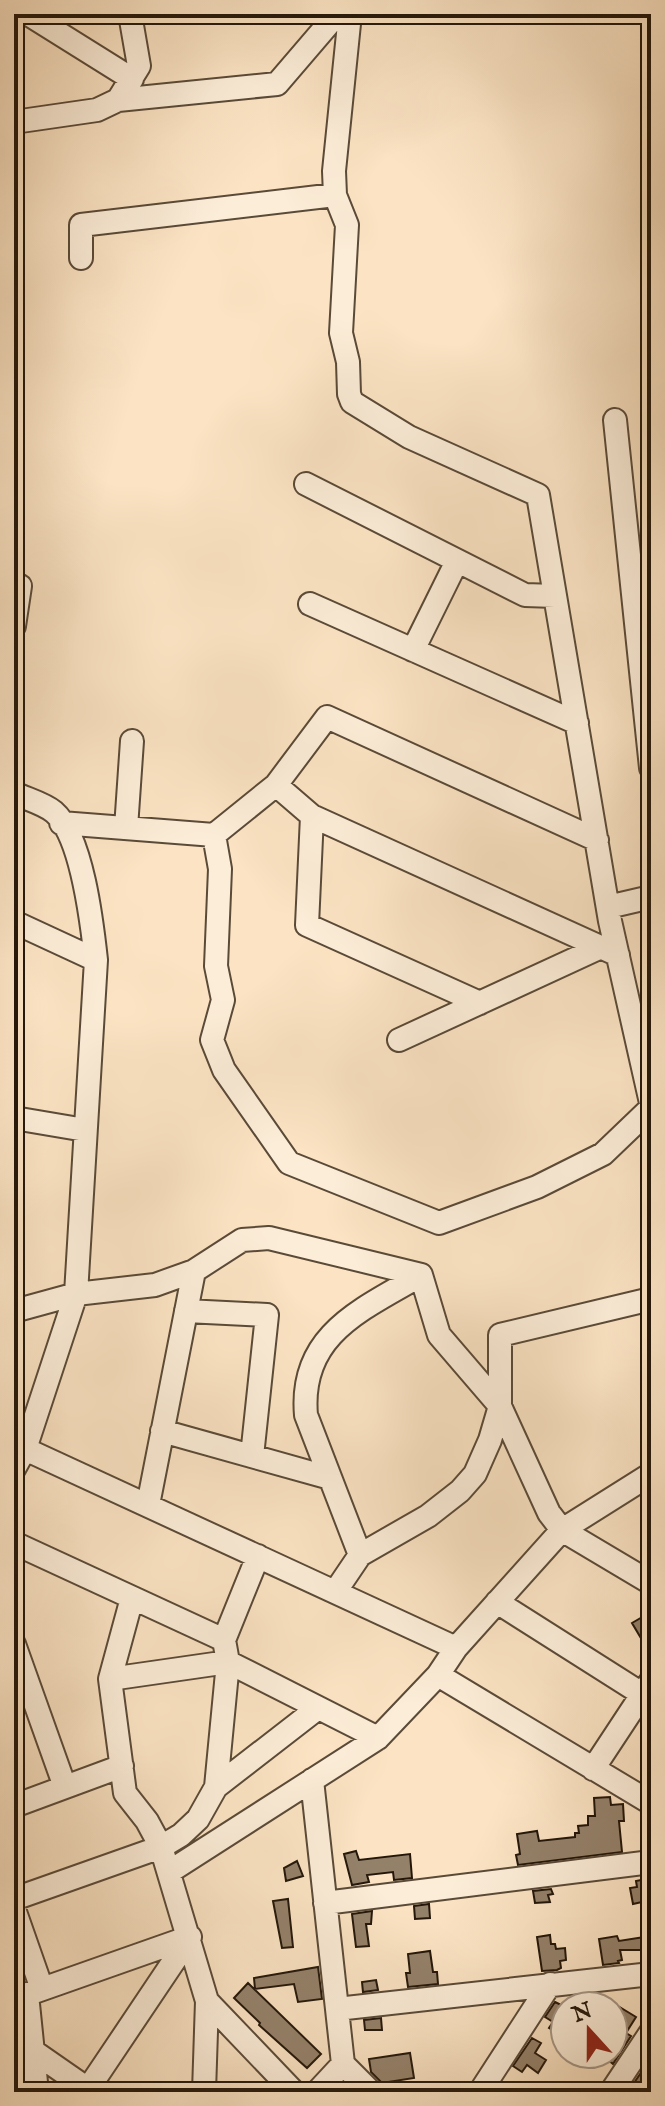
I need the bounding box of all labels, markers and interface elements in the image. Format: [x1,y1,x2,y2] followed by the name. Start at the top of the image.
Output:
[549,1990,629,2070] north arrow
[568,1997,596,2030] text: N

